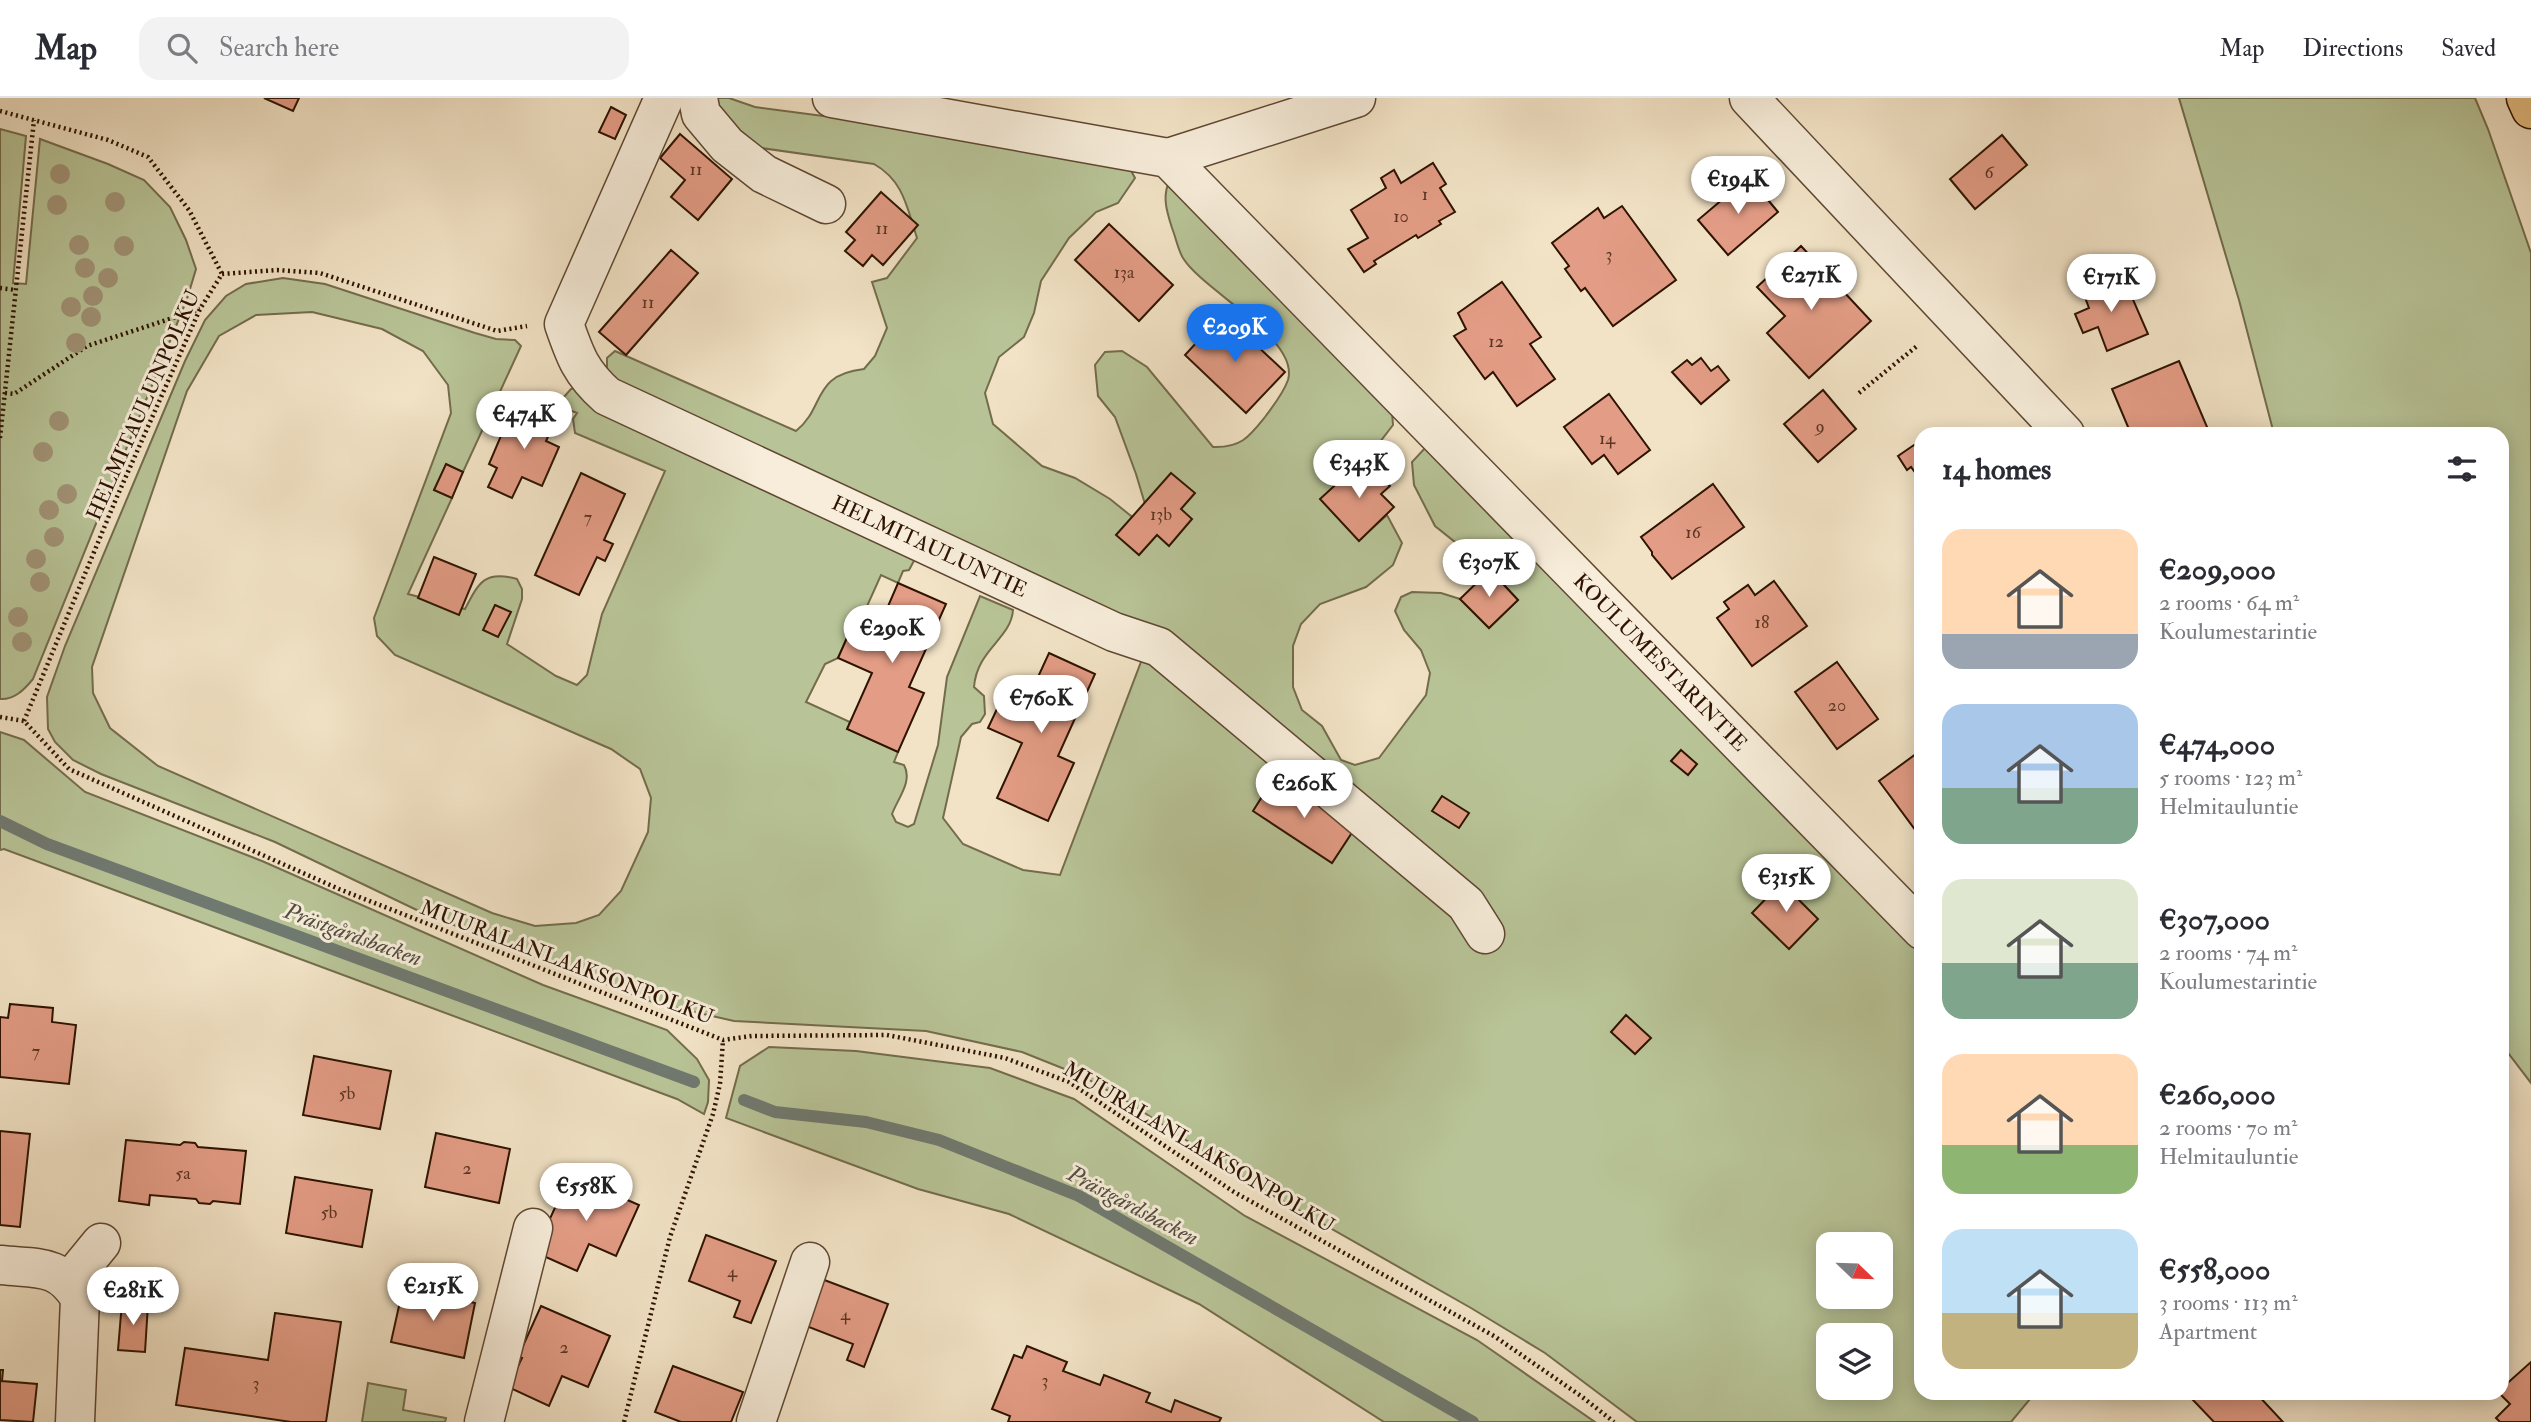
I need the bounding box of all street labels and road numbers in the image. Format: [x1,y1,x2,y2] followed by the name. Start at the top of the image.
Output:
[80,285,207,525] street label: HELMITAULUNPOLKU
[827,490,1031,604] street label: HELMITAULUNTIE
[1567,568,1753,757] street label: KOULUMESTARINTIE
[416,894,718,1031] street label: MUURALANLAAKSONPOLKU
[1058,1056,1340,1240] street label: MUURALANLAAKSONPOLKU

